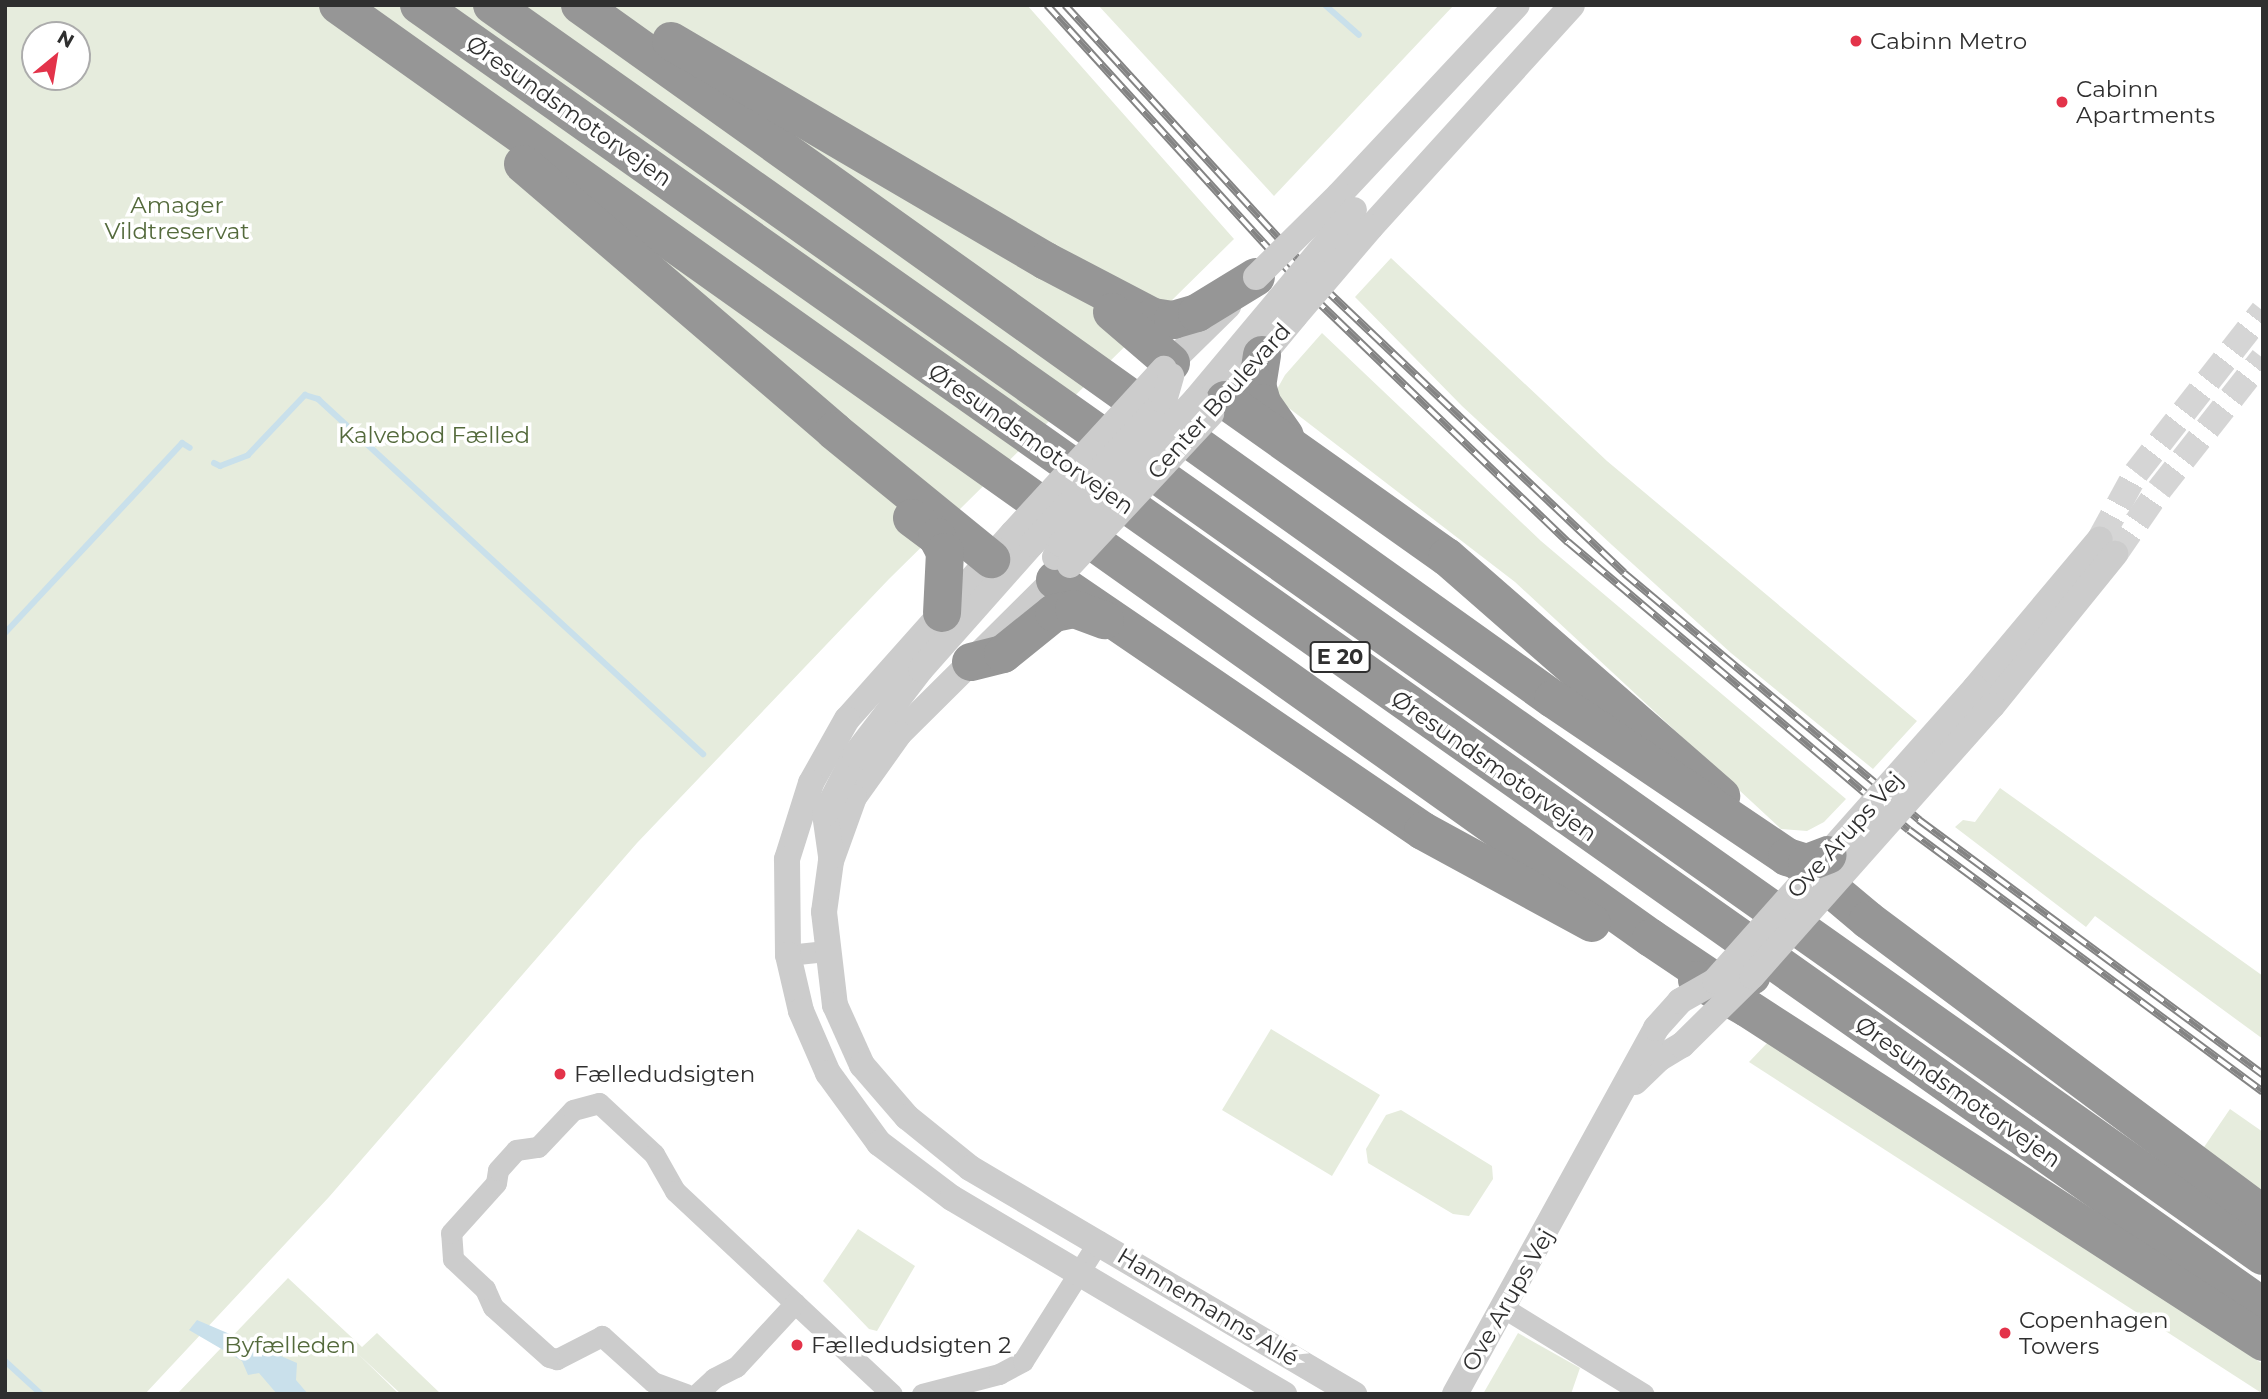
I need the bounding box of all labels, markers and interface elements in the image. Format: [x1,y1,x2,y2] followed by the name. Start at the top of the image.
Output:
[21,21,91,91] north arrow
[53,25,78,53] text: N
[1870,27,2027,55] place label: Cabinn Metro
[461,30,677,192] street label: Øresundsmotorvejen
[1848,33,1864,49] marker: Cabinn Metro
[2076,75,2215,129] place label: Cabinn Apartments
[2054,94,2070,110] marker: Cabinn Apartments
[104,191,250,245] park label: Amager Vildtreservat
[1142,317,1296,485] street label: Center Boulevard
[923,358,1139,520] street label: Øresundsmotorvejen
[338,421,530,449] park label: Kalvebod Fælled
[1308,640,1372,674] road number: E 20
[1386,685,1602,847] street label: Øresundsmotorvejen
[1781,766,1909,904] street label: Ove Arups Vej
[1850,1011,2066,1173] street label: Øresundsmotorvejen
[574,1060,755,1088] place label: Fælledudsigten
[552,1066,568,1082] marker: Fælledudsigten
[1456,1224,1560,1376] street label: Ove Arups Vej
[1112,1242,1304,1372] street label: Hannemanns Allé
[2019,1306,2169,1360] place label: Copenhagen Towers
[1997,1325,2013,1341] marker: Copenhagen Towers
[224,1331,356,1359] park label: Byfælleden
[811,1331,1011,1359] place label: Fælledudsigten 2
[789,1337,805,1353] marker: Fælledudsigten 2

